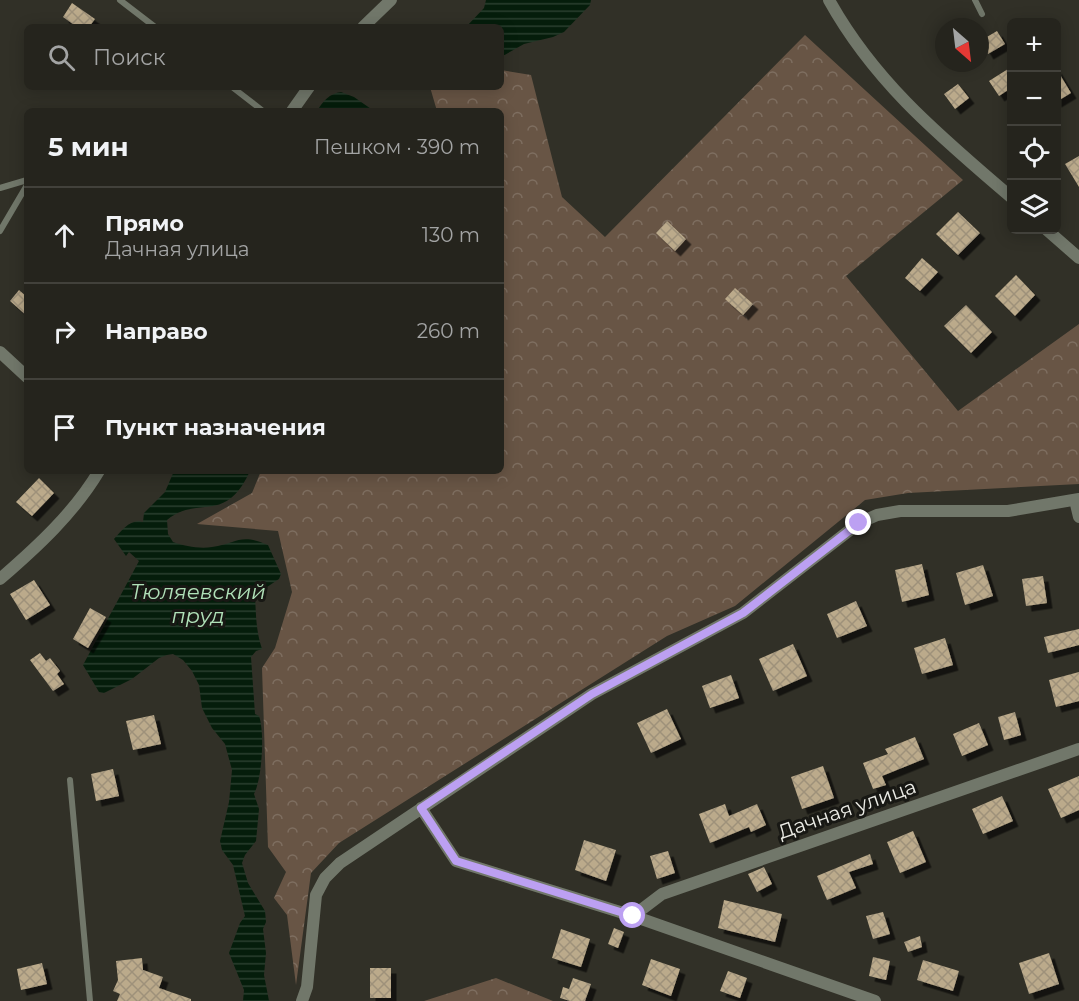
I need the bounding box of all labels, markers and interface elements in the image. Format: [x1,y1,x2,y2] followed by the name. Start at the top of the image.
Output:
[935,18,989,72] north arrow
[1007,18,1061,234] map controls
[1007,18,1061,72] button: +
[24,24,504,90] search box
[45,41,78,74] icon: search
[93,44,165,71] text: Поиск
[1007,72,1061,126] button: −
[1007,126,1061,180] button: locate
[48,131,129,163] text: 5 мин
[314,135,480,159] text: Пешком · 390 m
[1007,180,1061,234] button: layers
[105,210,184,237] text: Прямо
[48,219,81,252] icon: ahead
[422,223,480,247] text: 130 m
[105,237,249,261] text: Дачная улица
[48,315,81,348] icon: right
[105,318,208,345] text: Направо
[417,319,480,343] text: 260 m
[48,411,81,444] icon: arrive
[105,414,326,441] text: Пункт назначения
[845,509,871,535] route end
[130,579,266,628] water label: Тюляевский пруд
[775,774,919,844] street label: Дачная улица
[619,902,645,928] route start

